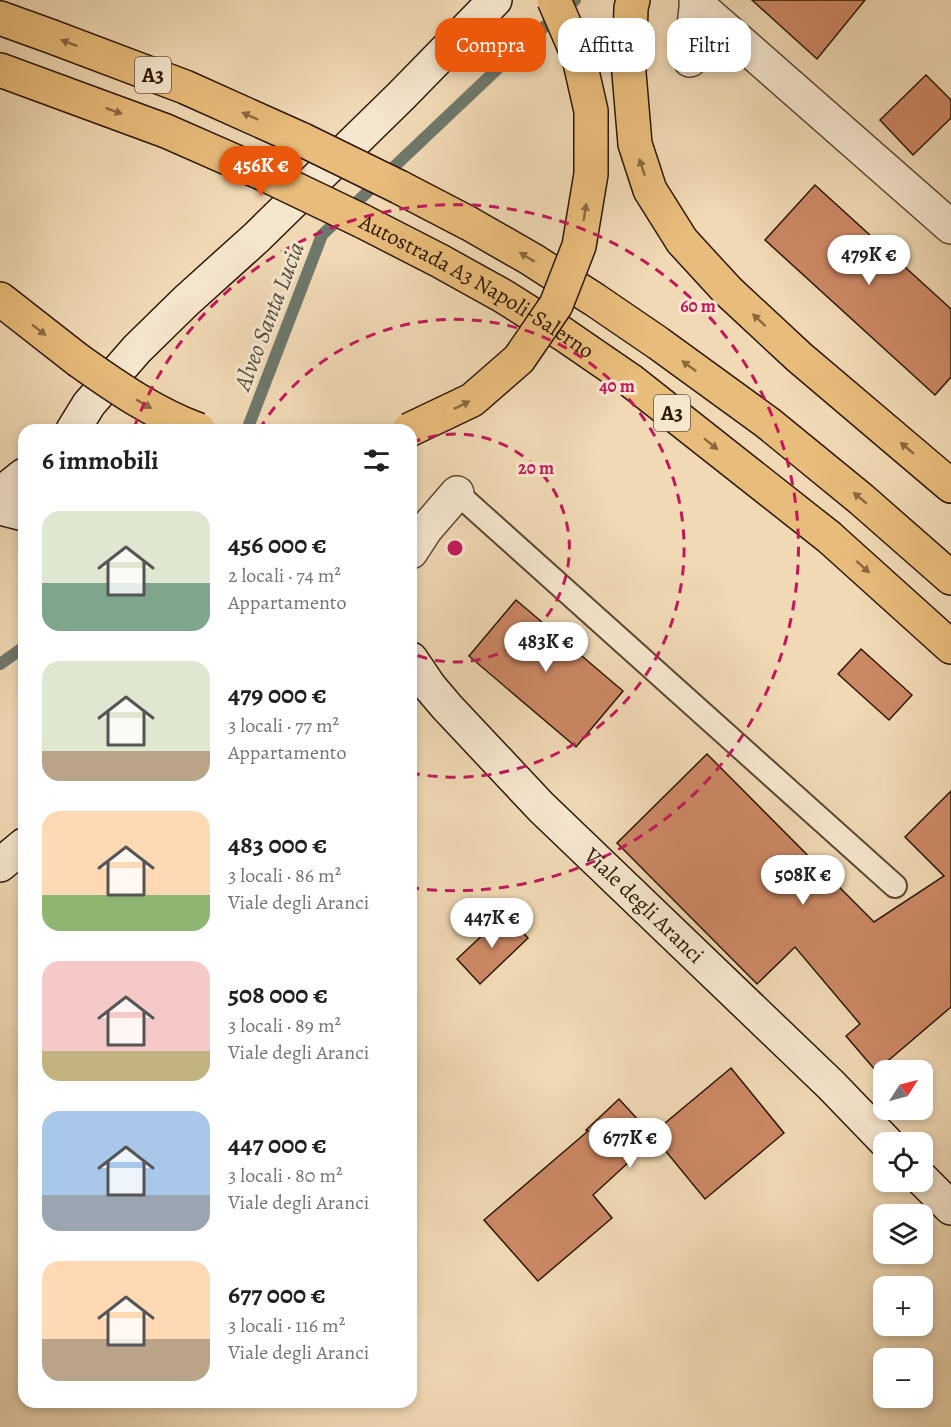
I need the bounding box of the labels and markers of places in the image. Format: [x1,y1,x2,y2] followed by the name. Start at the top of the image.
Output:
[212,146,310,197] pin: 456K €
[820,235,918,286] pin: 479K €
[445,538,465,558] centre of rings
[497,622,595,673] pin: 483K €
[754,855,852,906] pin: 508K €
[443,898,541,949] pin: 447K €
[581,1118,679,1169] pin: 677K €

